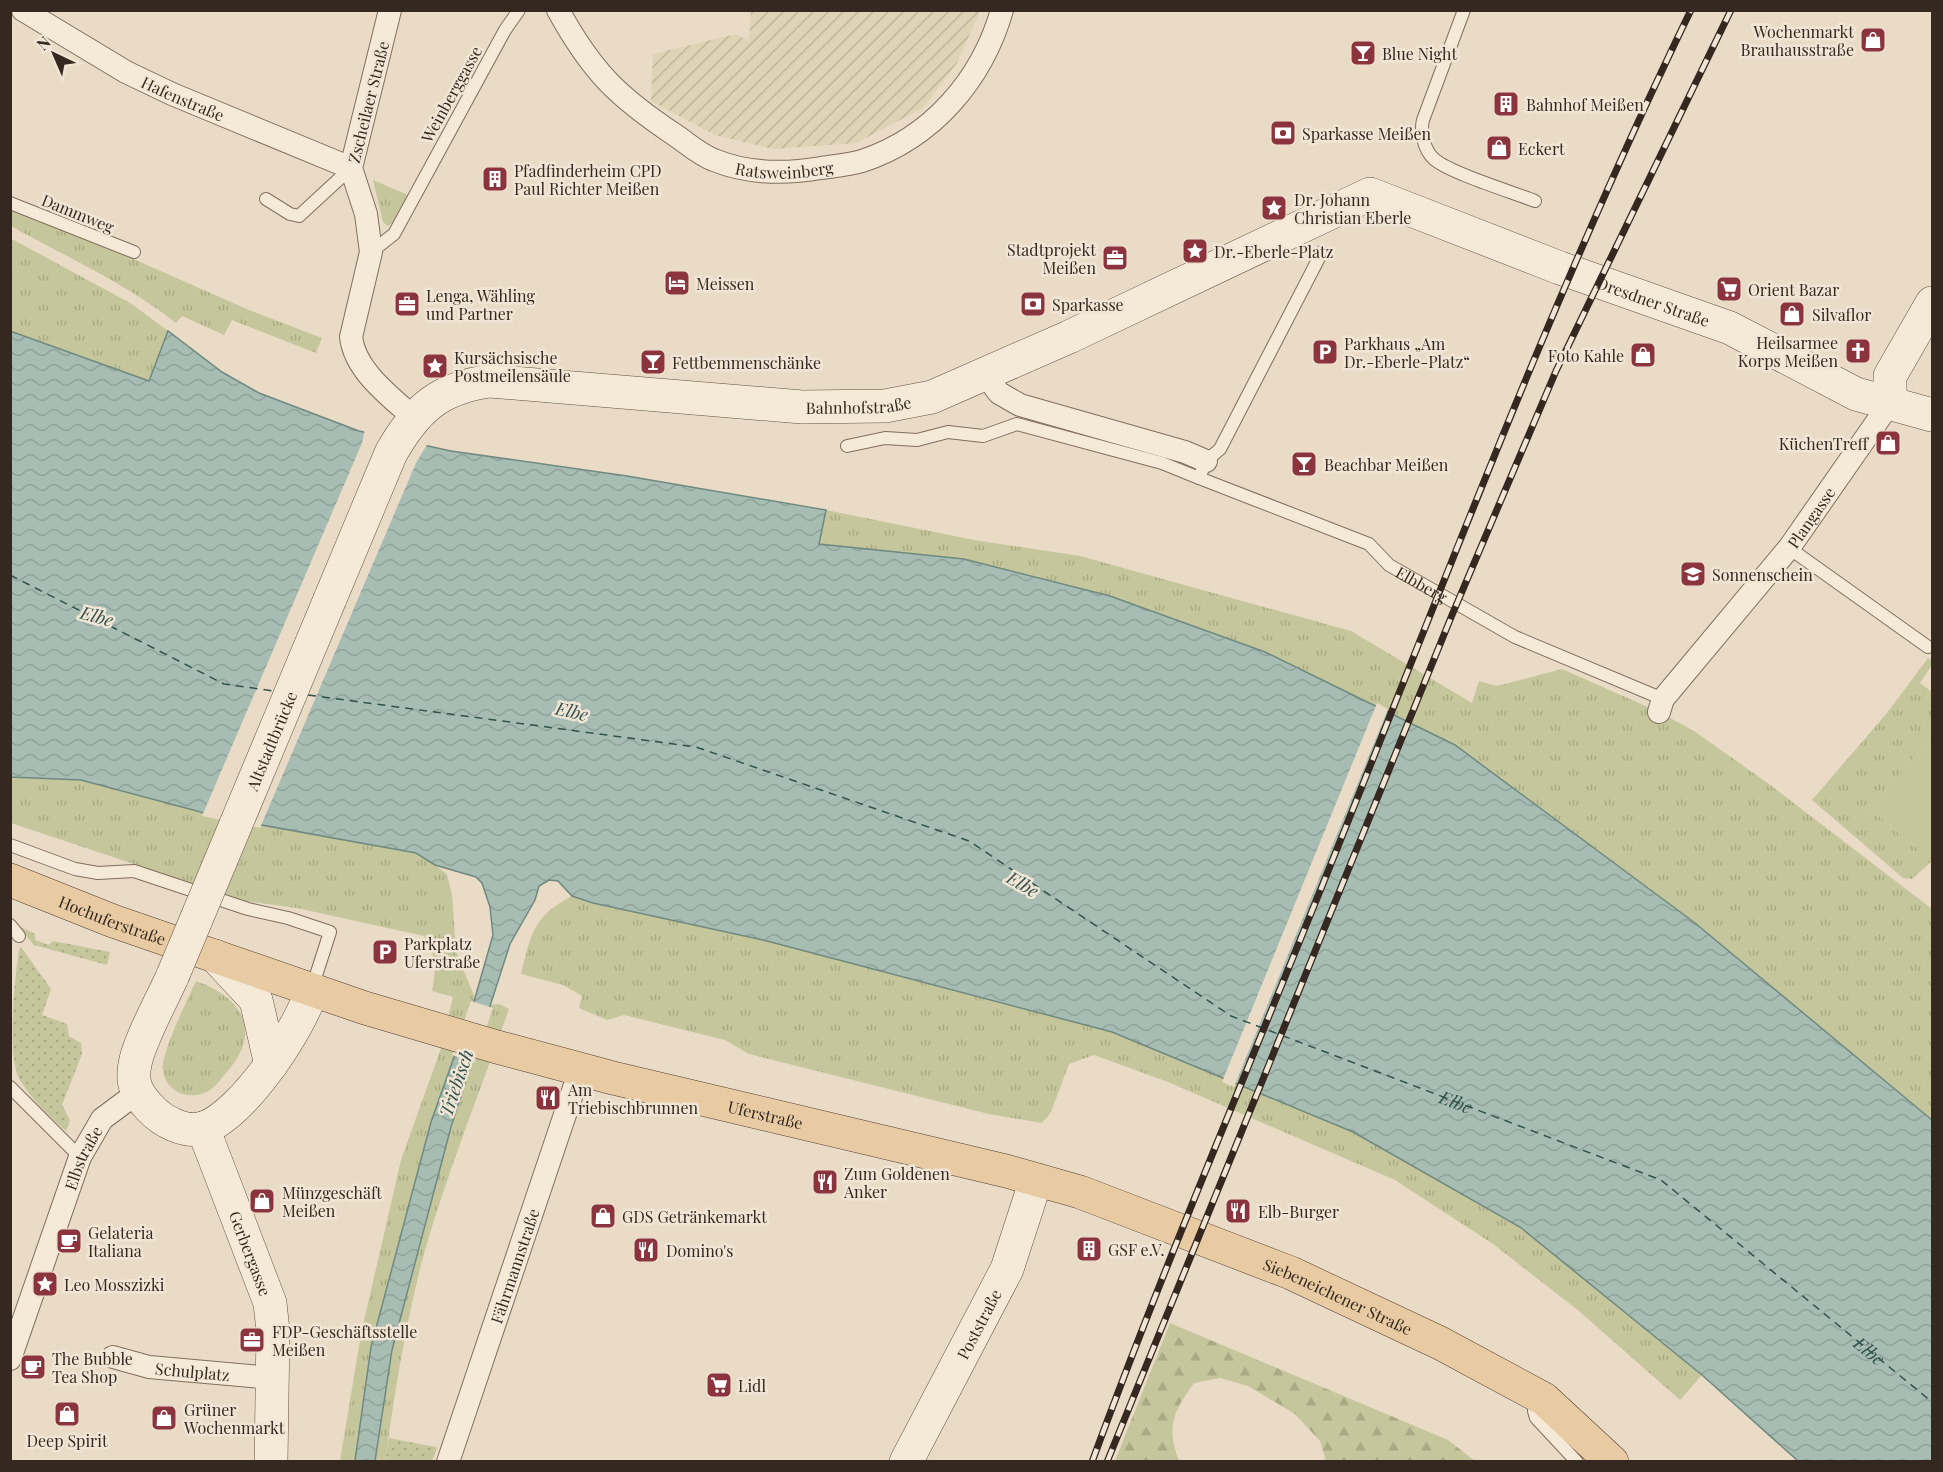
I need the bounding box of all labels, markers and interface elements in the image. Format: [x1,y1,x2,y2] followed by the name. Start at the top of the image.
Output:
[1741,21,1854,60] place label: Wochenmarkt Brauhausstraße
[24,24,84,84] north arrow
[1858,25,1888,55] shop icon: Wochenmarkt Brauhausstraße
[32,31,55,54] text: N
[1348,38,1378,68] bar icon: Blue Night
[343,39,393,165] street label: Zscheilaer Straße
[415,42,486,147] street label: Weinberggasse
[1382,43,1457,64] place label: Blue Night
[138,71,228,125] street label: Hafenstraße
[1491,89,1521,119] building icon: Bahnhof Meißen
[1526,94,1644,115] place label: Bahnhof Meißen
[1268,118,1298,148] bank icon: Sparkasse Meißen
[1302,123,1432,144] place label: Sparkasse Meißen
[1484,133,1514,163] shop icon: Eckert
[1518,138,1565,159] place label: Eckert
[734,156,835,182] street label: Ratsweinberg
[514,160,662,199] place label: Pfadfinderheim CPD Paul Richter Meißen
[480,164,510,194] building icon: Pfadfinderheim CPD Paul Richter Meißen
[39,189,118,237] street label: Dammweg
[1294,189,1411,228] place label: Dr. Johann Christian Eberle
[1259,193,1289,223] place icon: Dr. Johann Christian Eberle
[1180,236,1210,266] place icon: Dr.-Eberle-Platz
[1007,239,1096,278] place label: Stadtprojekt Meißen
[1214,241,1334,262] place label: Dr.-Eberle-Platz
[1100,243,1130,273] office icon: Stadtprojekt Meißen
[662,268,692,298] hotel icon: Meissen
[1594,271,1713,331] street label: Dresdner Straße
[696,273,755,294] place label: Meissen
[1714,274,1744,304] supermarket icon: Orient Bazar
[1748,279,1839,300] place label: Orient Bazar
[426,285,535,324] place label: Lenga, Wähling und Partner
[392,289,422,319] office icon: Lenga, Wähling und Partner
[1018,289,1048,319] bank icon: Sparkasse
[1052,294,1124,315] place label: Sparkasse
[1777,299,1807,329] shop icon: Silvaflor
[1812,304,1871,325] place label: Silvaflor
[1738,332,1838,371] place label: Heilsarmee Korps Meißen
[1344,333,1470,372] place label: Parkhaus „Am Dr.-Eberle-Platz“
[1843,336,1873,366] church icon: Heilsarmee Korps Meißen
[1310,337,1340,367] parking icon: Parkhaus „Am Dr.-Eberle-Platz“
[1628,340,1658,370] shop icon: Foto Kahle
[1548,345,1624,366] place label: Foto Kahle
[454,347,571,386] place label: Kursächsische Postmeilensäule
[638,347,668,377] bar icon: Fettbemmenschänke
[420,351,450,381] place icon: Kursächsische Postmeilensäule
[672,352,821,373] place label: Fettbemmenschänke
[806,391,913,417] street label: Bahnhofstraße
[1873,428,1903,458] shop icon: KüchenTreff
[1779,433,1870,454] place label: KüchenTreff
[1289,449,1319,479] bar icon: Beachbar Meißen
[1324,454,1449,475] place label: Beachbar Meißen
[1782,482,1839,552] street label: Plangasse
[1678,559,1708,589] school or university icon: Sonnenschein
[1392,561,1452,607] street label: Elbberg
[1712,564,1813,585] place label: Sonnenschein
[77,600,116,632] water label: Elbe
[240,688,301,794] street label: Altstadtbrücke
[552,695,591,726] water label: Elbe
[1002,865,1043,903] water label: Elbe
[56,890,169,949] street label: Hochuferstraße
[404,933,480,972] place label: Parkplatz Uferstraße
[370,937,400,967] parking icon: Parkplatz Uferstraße
[433,1046,479,1120] water label: Triebisch
[567,1079,698,1118] place label: Am Triebischbrunnen
[533,1083,563,1113] restaurant icon: Am Triebischbrunnen
[1435,1084,1476,1119] water label: Elbe
[726,1095,805,1133] street label: Uferstraße
[59,1122,106,1193] street label: Elbstraße
[843,1163,950,1202] place label: Zum Goldenen Anker
[810,1167,840,1197] restaurant icon: Zum Goldenen Anker
[282,1182,382,1221] place label: Münzgeschäft Meißen
[247,1186,277,1216] shop icon: Münzgeschäft Meißen
[1223,1196,1253,1226] restaurant icon: Elb-Burger
[588,1201,618,1231] shop icon: GDS Getränkemarkt
[1258,1201,1339,1222] place label: Elb-Burger
[485,1206,543,1326] street label: Fährmannstraße
[622,1206,767,1227] place label: GDS Getränkemarkt
[225,1208,277,1299] street label: Gerbergasse
[88,1222,153,1261] place label: Gelateria Italiana
[54,1226,84,1256] cafe icon: Gelateria Italiana
[1074,1234,1104,1264] building icon: GSF e.V.
[631,1235,661,1265] restaurant icon: Domino's
[1108,1239,1164,1260] place label: GSF e.V.
[666,1240,733,1261] place label: Domino's
[1260,1253,1416,1339] street label: Siebeneichener Straße
[30,1269,60,1299] place icon: Leo Mosszizki
[64,1274,165,1295] place label: Leo Mosszizki
[951,1285,1005,1362] street label: Poststraße
[272,1321,417,1360] place label: FDP-Geschäftsstelle Meißen
[237,1325,267,1355] office icon: FDP-Geschäftsstelle Meißen
[1848,1330,1890,1371] water label: Elbe
[52,1348,133,1387] place label: The Bubble Tea Shop
[18,1352,48,1382] cafe icon: The Bubble Tea Shop
[154,1357,231,1385] street label: Schulplatz
[704,1370,734,1400] supermarket icon: Lidl
[738,1375,766,1396] place label: Lidl
[52,1399,82,1429] shop icon: Deep Spirit
[183,1399,285,1438] place label: Grüner Wochenmarkt
[149,1403,179,1433] shop icon: Grüner Wochenmarkt
[26,1430,108,1451] place label: Deep Spirit

